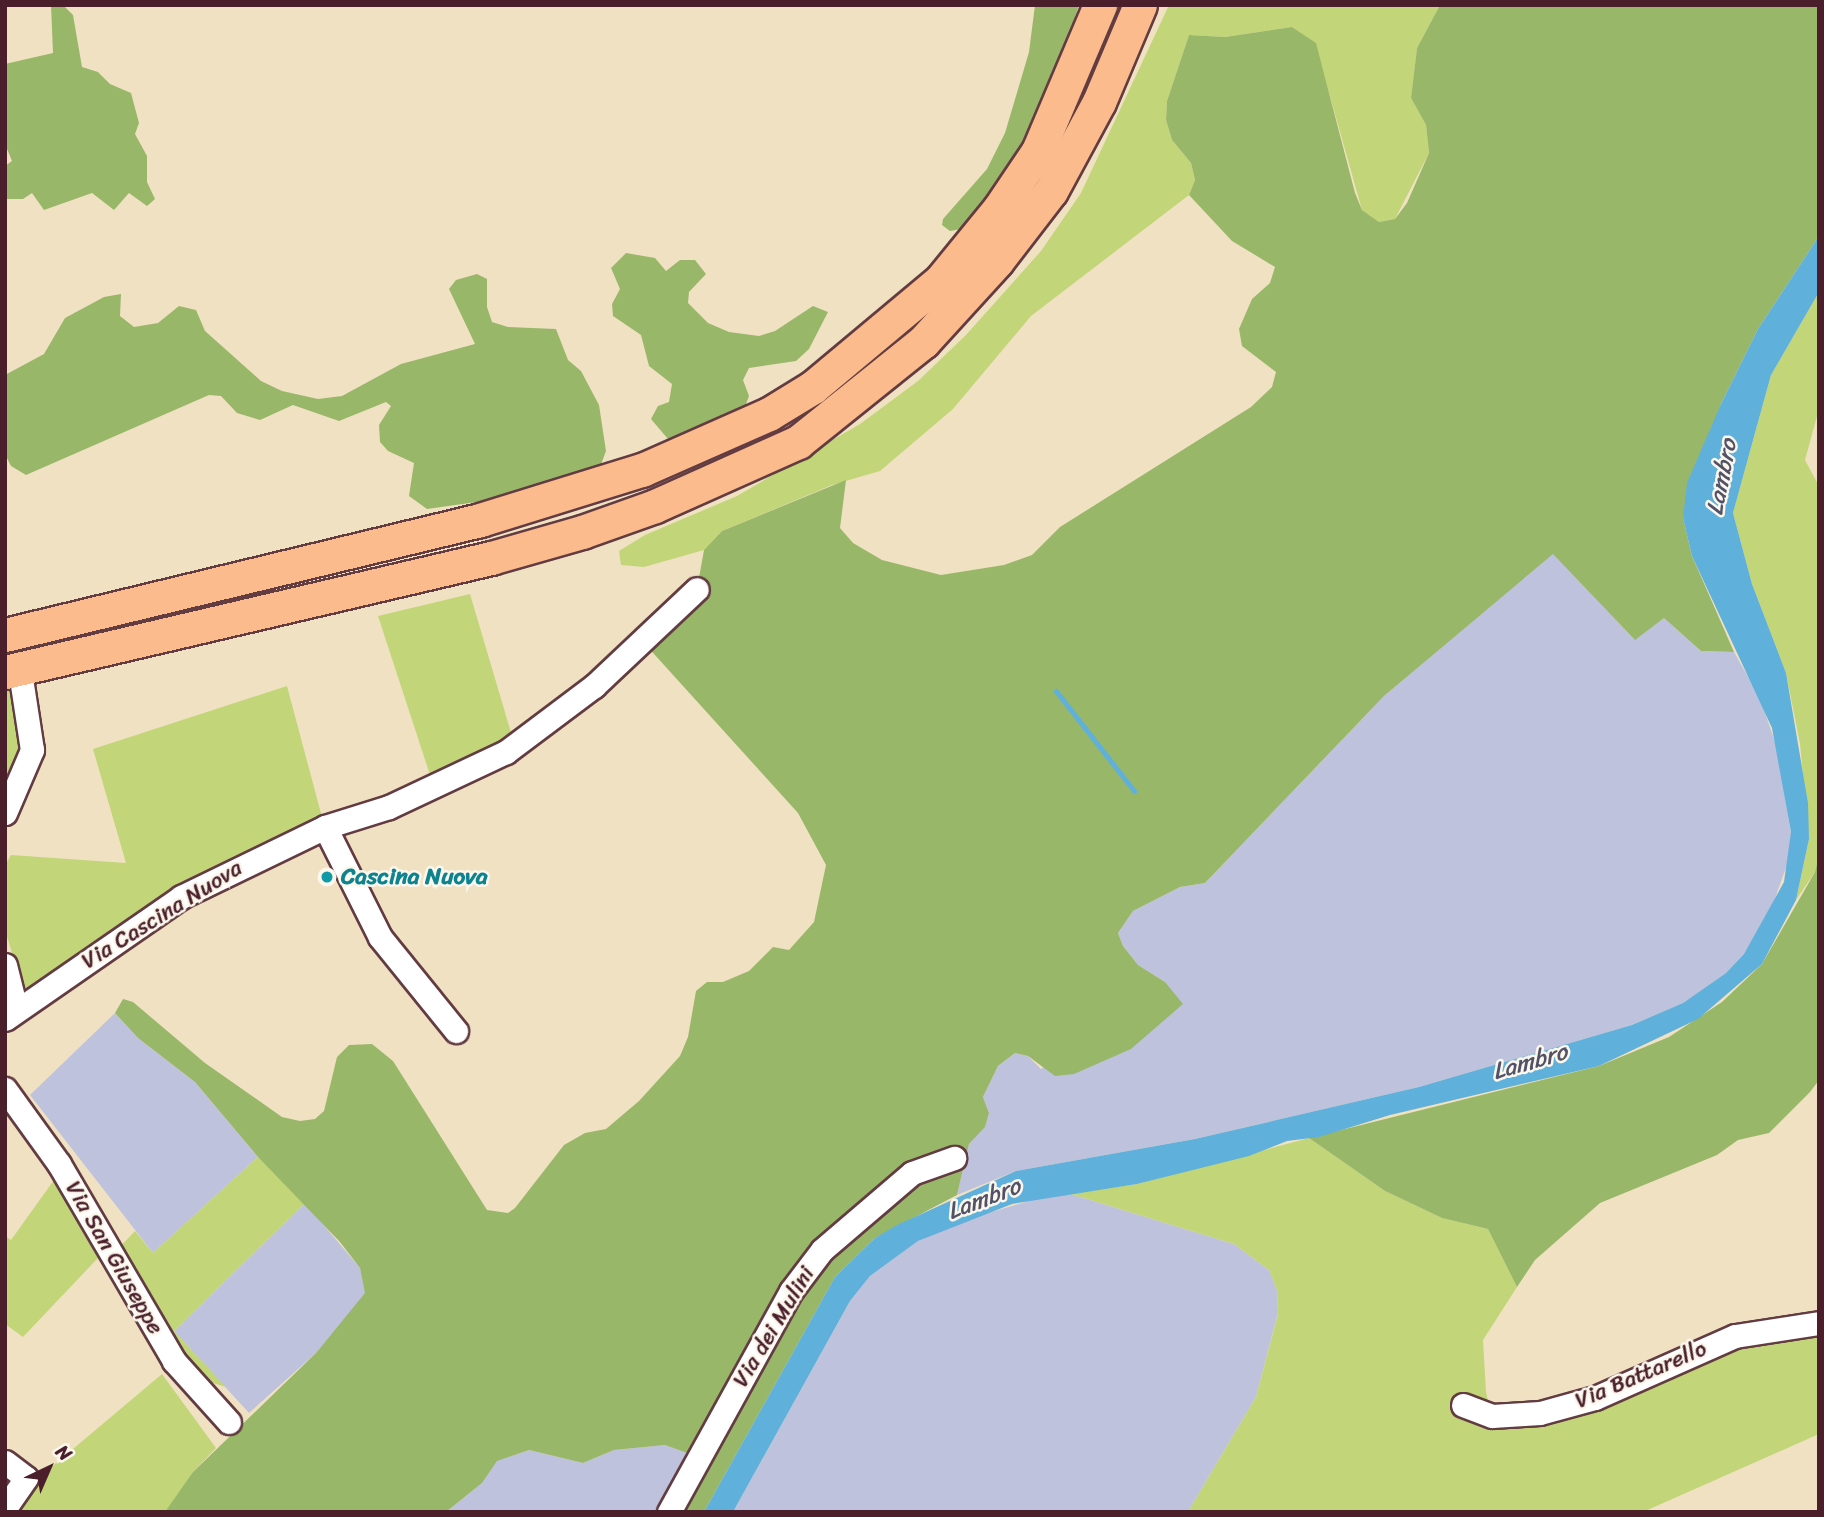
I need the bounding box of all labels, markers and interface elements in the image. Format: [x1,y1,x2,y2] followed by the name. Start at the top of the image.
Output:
[1701,437,1743,517] water label: Lambro
[77,855,247,975] street label: Via Cascina Nuova
[341,863,488,891] place label: Cascina Nuova
[319,869,335,885] marker: Cascina Nuova
[1489,1038,1571,1086] water label: Lambro
[943,1172,1025,1226] water label: Lambro
[59,1176,169,1340] street label: Via San Giuseppe
[727,1261,821,1393] street label: Via dei Mulini
[1571,1335,1711,1415] street label: Via Battarello
[14,1433,84,1503] north arrow
[48,1436,80,1469] text: N

